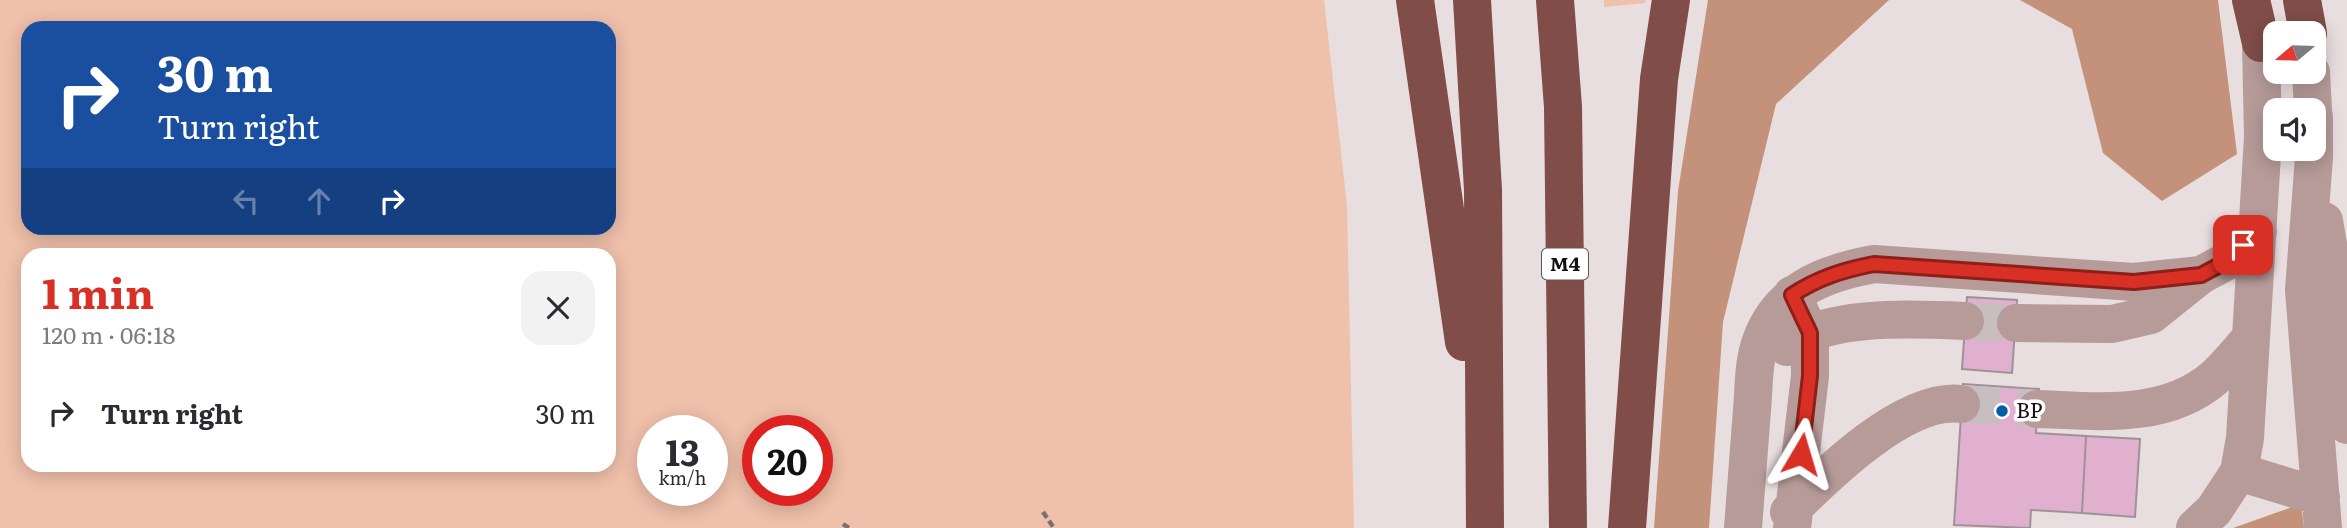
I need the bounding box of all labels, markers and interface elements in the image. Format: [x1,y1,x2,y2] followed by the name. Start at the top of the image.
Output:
[2263,21,2326,84] north arrow
[2263,21,2326,161] map controls
[157,34,273,107] text: 30 m
[42,49,133,140] icon: right
[2263,98,2326,161] button: sound
[157,101,319,149] text: Turn right
[227,182,265,220] icon: left
[300,182,338,220] icon: ahead
[373,182,411,220] icon: right
[2213,215,2273,275] pin
[2224,226,2262,264] icon: arrive
[1542,248,1588,280] road number: M4
[42,260,154,322] text: 1 min
[521,271,595,345] button: close
[42,317,175,351] text: 120 m · 06:18
[101,393,243,432] text: Turn right
[535,393,595,432] text: 30 m
[2016,393,2043,424] place label: BP
[42,394,80,432] icon: right
[1994,403,2010,419] marker: BP
[742,415,833,506] speed limit sign: 20
[1764,417,1838,491] position arrow
[665,425,700,477] text: 13
[659,464,706,491] text: km/h

